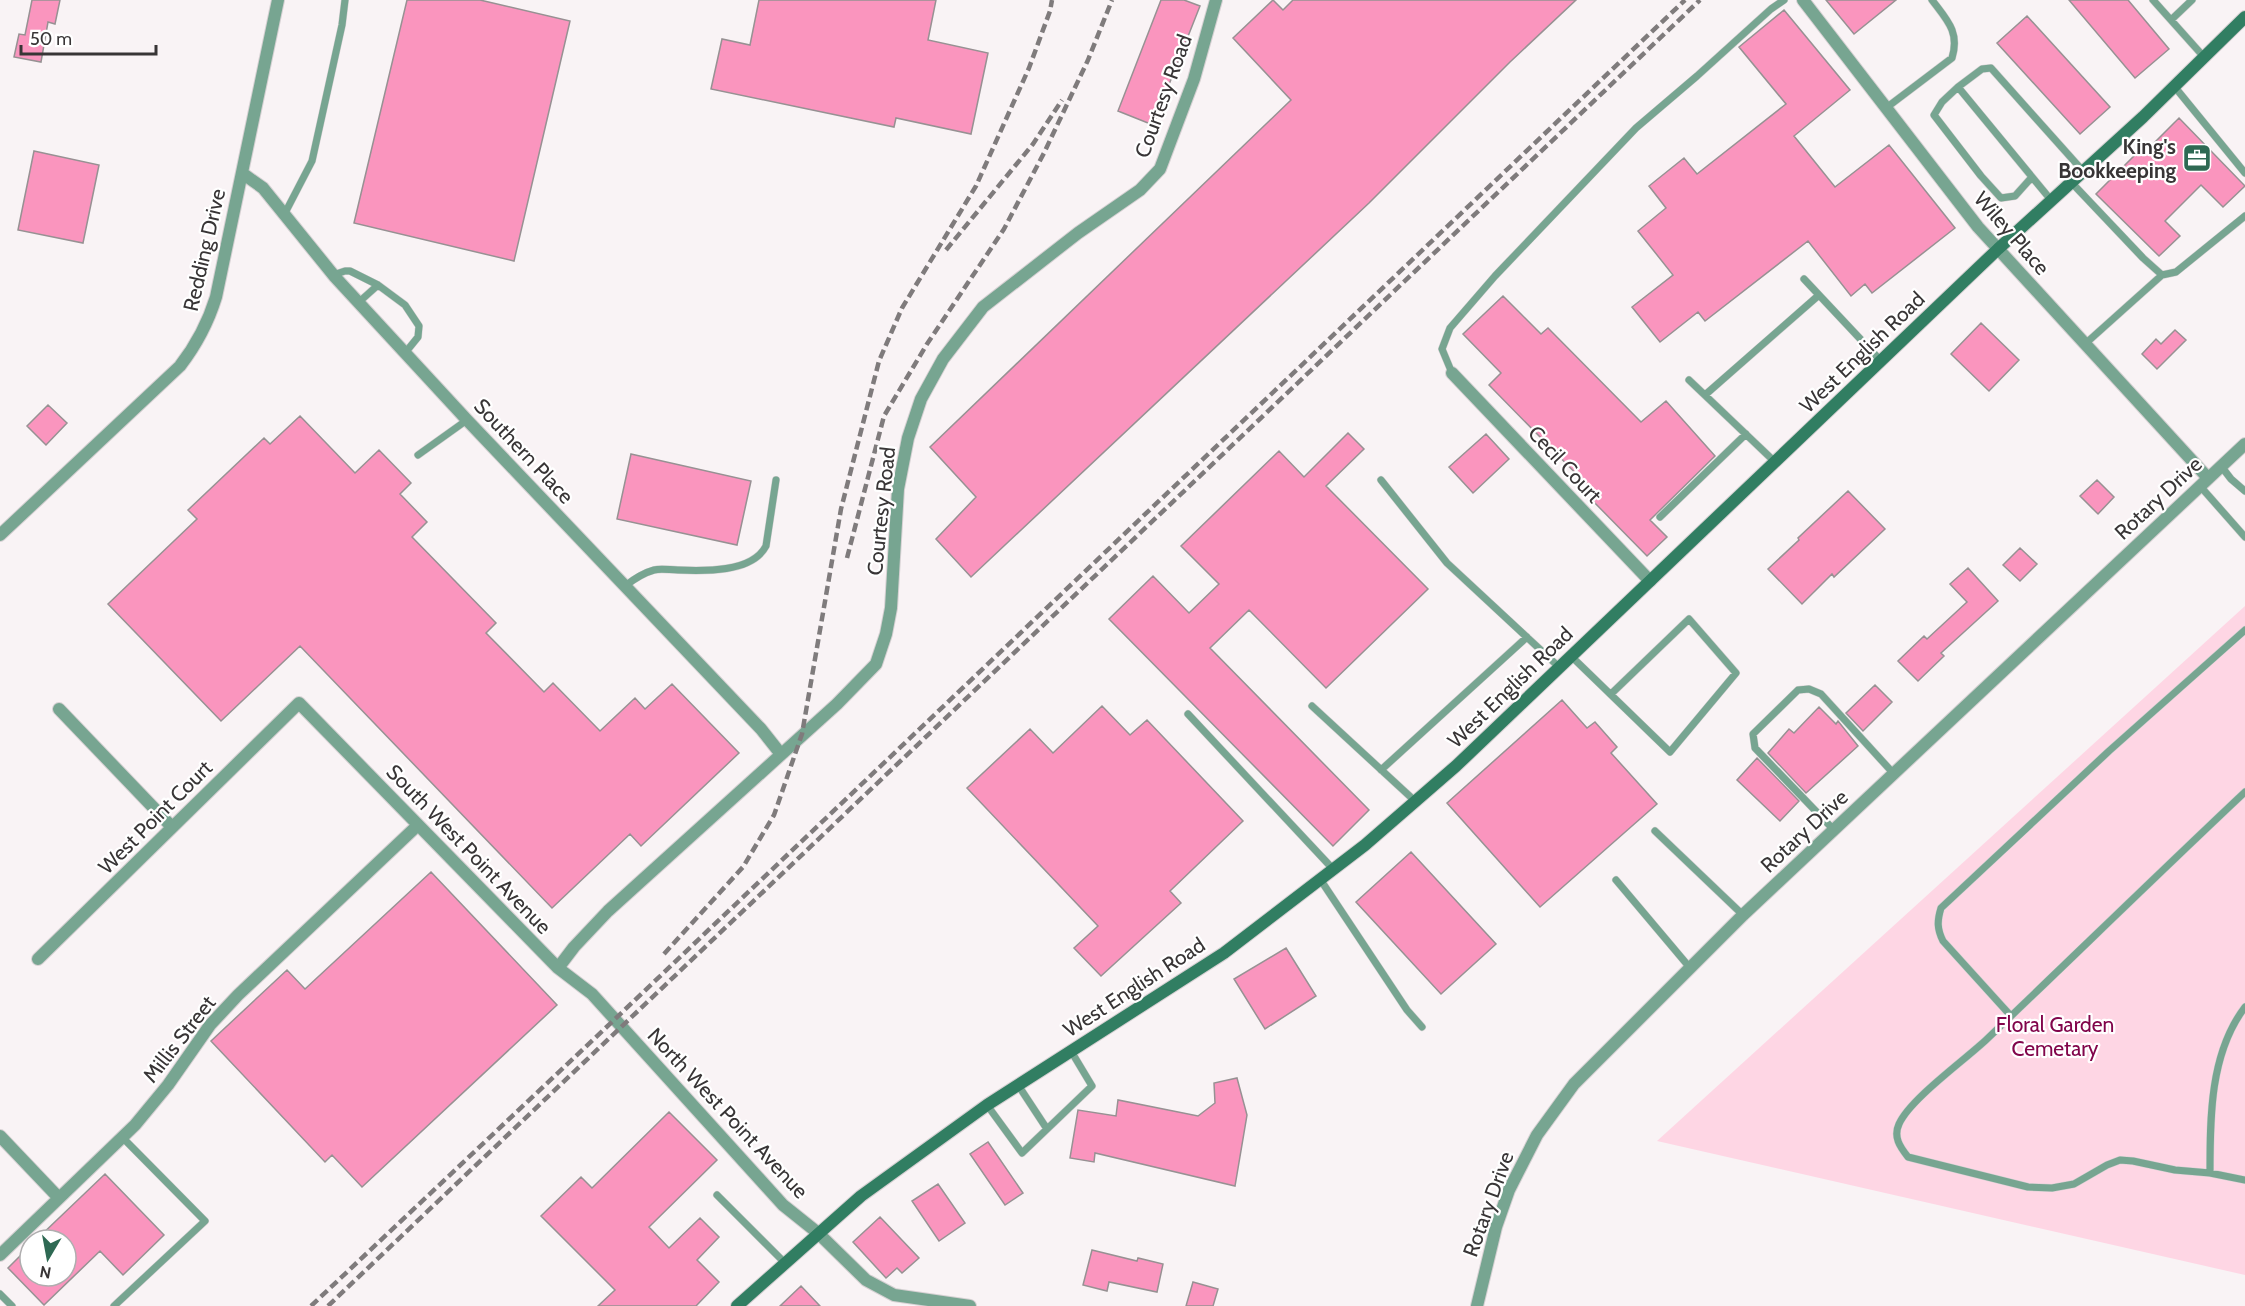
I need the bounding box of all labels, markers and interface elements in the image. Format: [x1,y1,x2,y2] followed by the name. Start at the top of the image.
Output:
[21,18,156,56] scale bar
[30,28,72,50] text: 50 m
[1129,31,1197,161] street label: Courtesy Road
[2058,134,2176,183] place label: King's Bookkeeping
[2181,142,2213,174] office icon: King's Bookkeeping
[178,186,230,314] street label: Redding Drive
[1969,186,2055,280] street label: Wiley Place
[1794,286,1930,418] street label: West English Road
[469,393,579,509] street label: Southern Place
[1523,420,1607,508] street label: Cecil Court
[862,445,900,577] street label: Courtesy Road
[2109,451,2207,545] street label: Rotary Drive
[1442,621,1578,753] street label: West English Road
[93,755,217,879] street label: West Point Court
[382,759,557,939] street label: South West Point Avenue
[1755,784,1853,878] street label: Rotary Drive
[1059,932,1209,1042] street label: West English Road
[137,991,221,1087] street label: Millis Street
[1996,1012,2114,1061] park label: Floral Garden Cemetary
[643,1023,814,1204] street label: North West Point Avenue
[1457,1148,1519,1260] street label: Rotary Drive
[18,1228,78,1288] north arrow
[38,1262,53,1283] text: N

